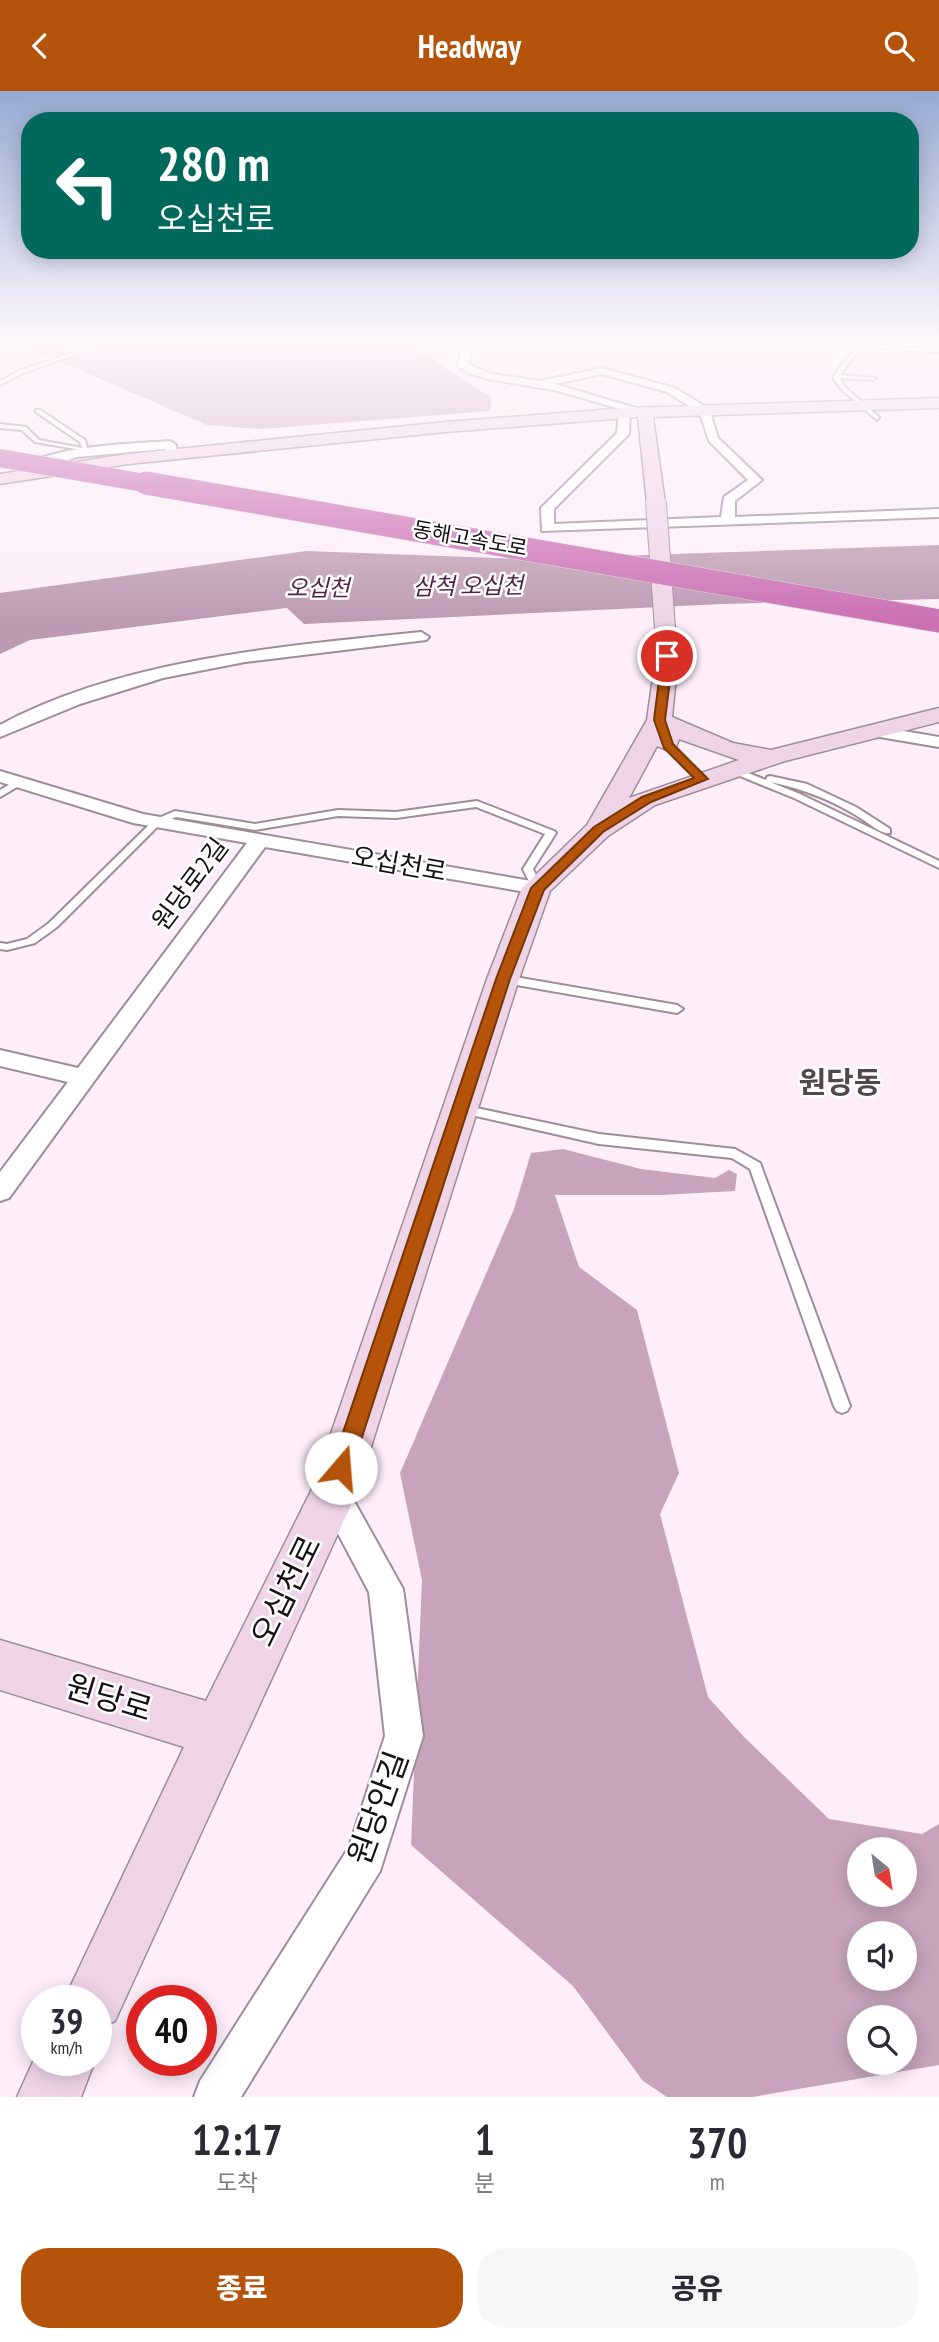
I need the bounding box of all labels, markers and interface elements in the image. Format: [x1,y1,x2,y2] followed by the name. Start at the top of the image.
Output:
[418,25,521,67] text: Headway
[21,27,59,65] icon: back
[880,27,918,65] icon: search
[157,131,270,195] text: 280 m
[42,140,133,231] icon: left
[157,197,275,239] text: 오십천로
[411,515,530,562] street label: 동해고속도로
[412,570,526,601] water label: 삼척 오십천
[286,573,353,602] water label: 오십천
[637,626,697,686] pin
[648,637,686,675] icon: arrive
[144,831,235,937] street label: 원당로2길
[349,839,449,888] street label: 오십천로
[799,1062,881,1101] district label: 원당동
[304,1431,378,1505] position arrow
[240,1528,330,1653] street label: 오십천로
[61,1664,158,1730] street label: 원당로
[337,1745,417,1870] street label: 원당안길
[847,1837,917,1907] north arrow
[847,1837,917,2075] map controls
[847,1921,917,1991] button: sound
[126,1985,217,2076] speed limit sign: 40
[50,1998,83,2044] text: 39
[847,2005,917,2075] button: search
[51,2036,82,2059] text: km/h
[192,2112,283,2167] text: 12:17
[475,2112,495,2167] text: 1
[687,2115,747,2170] text: 370
[710,2167,725,2196] text: m
[216,2168,258,2197] text: 도착
[474,2168,495,2197] text: 분
[21,2248,463,2328] button: 종료
[477,2248,918,2328] button: 공유

